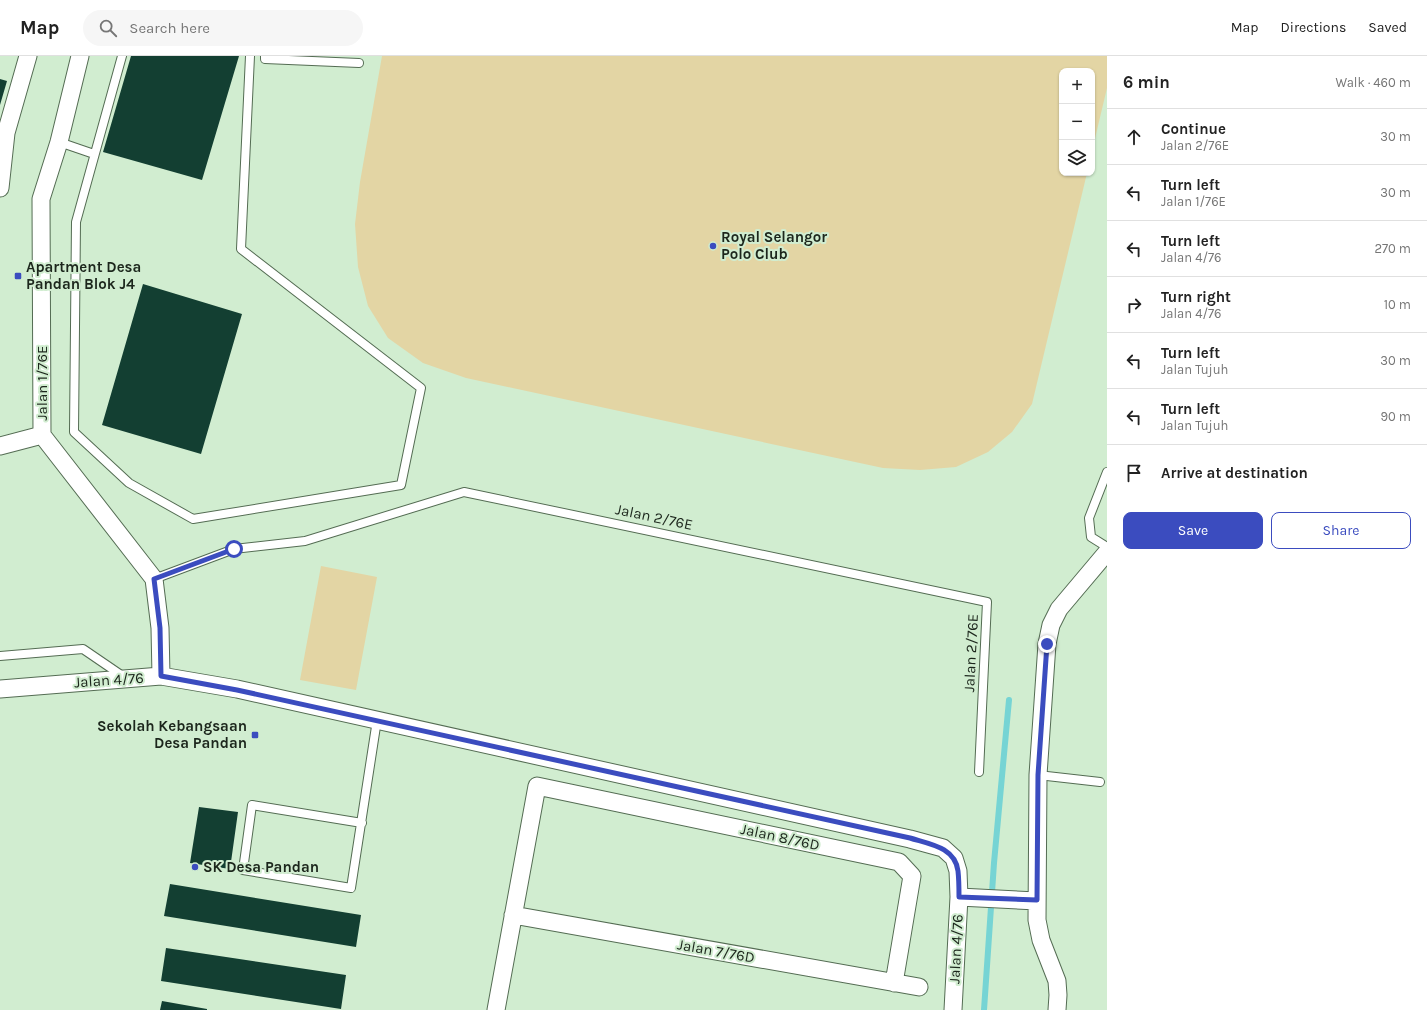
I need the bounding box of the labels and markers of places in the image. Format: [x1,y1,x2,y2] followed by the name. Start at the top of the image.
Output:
[721,228,827,263] place label: Royal Selangor Polo Club
[708,241,718,251] marker: Royal Selangor Polo Club
[26,258,141,293] place label: Apartment Desa Pandan Blok J4
[13,271,23,281] marker: Apartment Desa Pandan Blok J4
[97,717,247,752] place label: Sekolah Kebangsaan Desa Pandan
[250,730,260,740] marker: Sekolah Kebangsaan Desa Pandan
[203,858,319,876] place label: SK Desa Pandan
[190,862,200,872] marker: SK Desa Pandan

